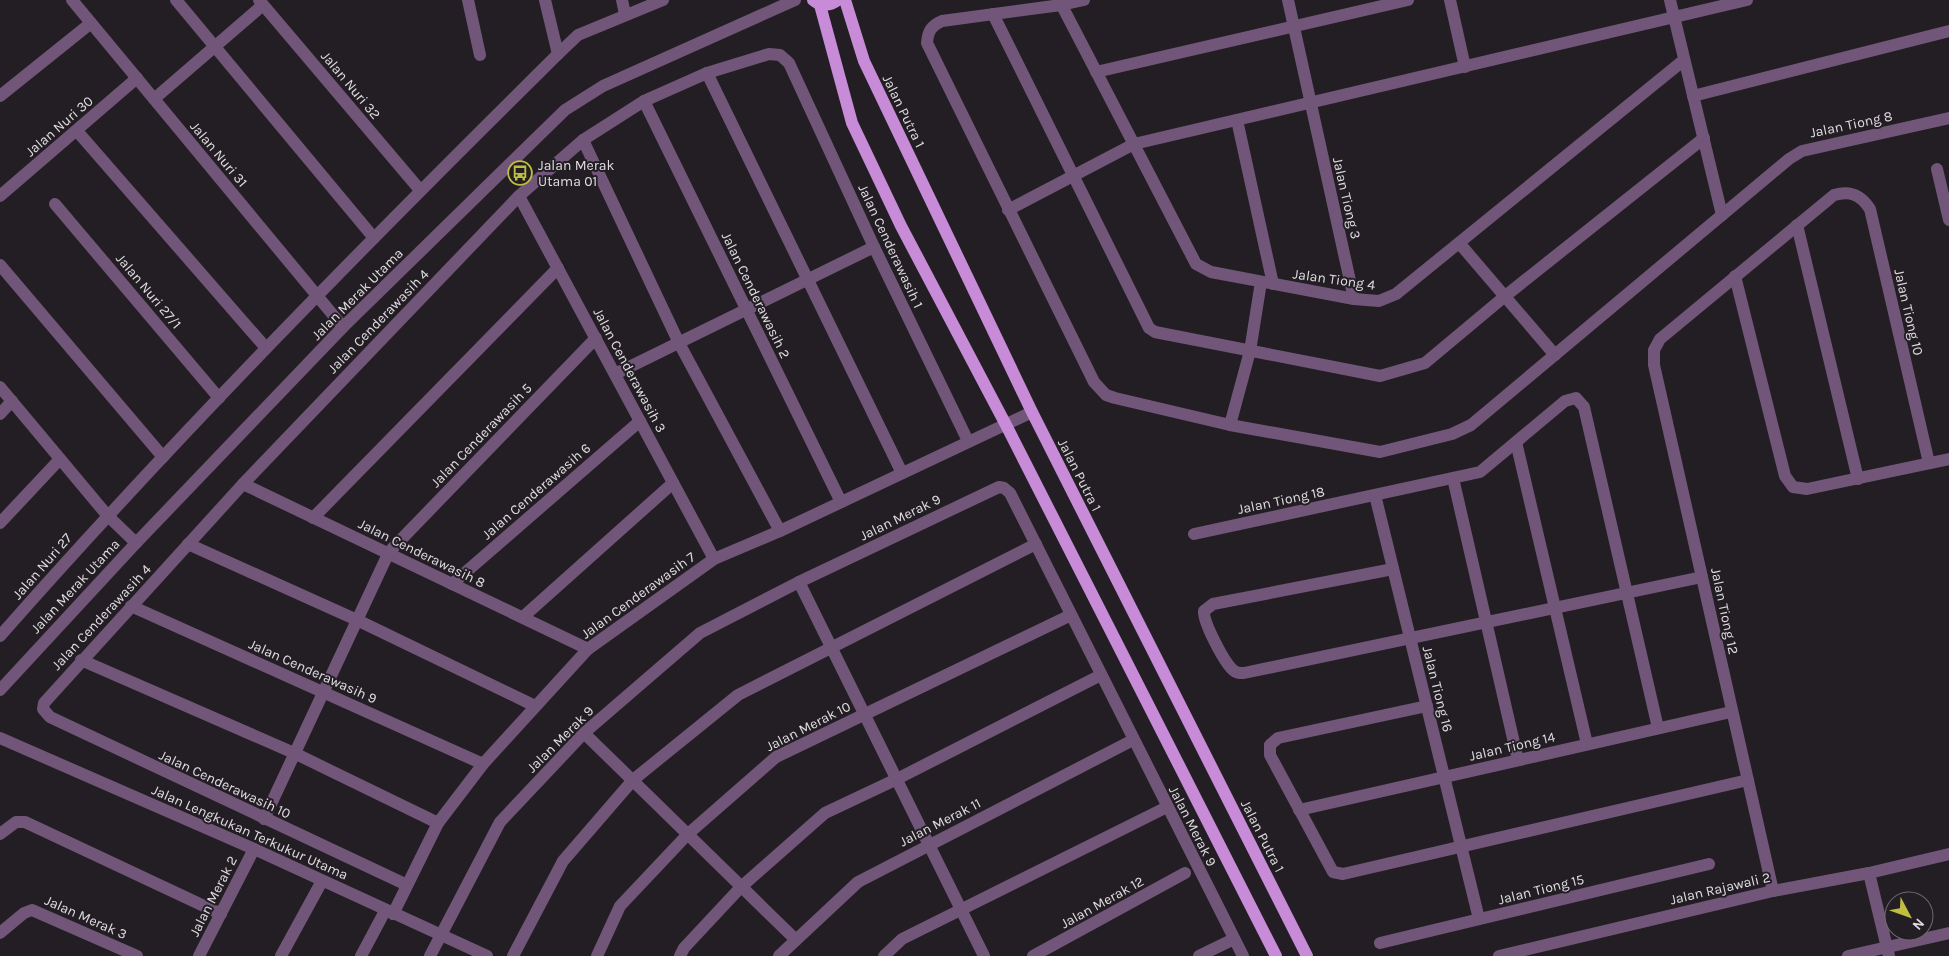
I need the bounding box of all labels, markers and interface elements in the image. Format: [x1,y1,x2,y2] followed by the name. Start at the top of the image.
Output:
[317,48,384,123] street label: Jalan Nuri 32
[879,72,928,150] street label: Jalan Putra 1
[22,92,97,160] street label: Jalan Nuri 30
[1808,107,1894,142] street label: Jalan Tiong 8
[186,118,251,191] street label: Jalan Nuri 31
[1329,156,1364,241] street label: Jalan Tiong 3
[538,157,615,190] place label: Jalan Merak Utama 01
[507,160,533,186] bus stop icon: Jalan Merak Utama 01
[854,181,927,311] street label: Jalan Cenderawasih 1
[718,229,794,361] street label: Jalan Cenderawasih 2
[308,245,407,344] street label: Jalan Merak Utama
[112,250,185,332] street label: Jalan Nuri 27/1
[1292,265,1376,294] street label: Jalan Tiong 4
[324,266,433,377] street label: Jalan Cenderawasih 4
[1890,267,1927,357] street label: Jalan Tiong 10
[590,305,670,435] street label: Jalan Cenderawasih 3
[427,380,536,491] street label: Jalan Cenderawasih 5
[1054,436,1105,514] street label: Jalan Putra 1
[479,440,594,543] street label: Jalan Cenderawasih 6
[1236,483,1326,518] street label: Jalan Tiong 18
[857,491,943,544] street label: Jalan Merak 9
[356,515,488,592] street label: Jalan Cenderawasih 8
[9,529,76,603] street label: Jalan Nuri 27
[27,536,123,637] street label: Jalan Merak Utama
[578,548,699,643] street label: Jalan Cenderawasih 7
[48,561,155,674] street label: Jalan Cenderawasih 4
[1707,566,1742,656] street label: Jalan Tiong 12
[246,636,380,707] street label: Jalan Cenderawasih 9
[1419,644,1456,734] street label: Jalan Tiong 16
[763,698,853,755] street label: Jalan Merak 10
[523,702,597,776] street label: Jalan Merak 9
[1467,728,1557,765] street label: Jalan Tiong 14
[156,746,293,822] street label: Jalan Cenderawasih 10
[149,781,350,884] street label: Jalan Lengkukan Terkukur Utama
[1165,783,1220,869] street label: Jalan Merak 9
[897,795,984,850] street label: Jalan Merak 11
[1237,797,1288,875] street label: Jalan Putra 1
[186,853,241,939] street label: Jalan Merak 2
[1668,869,1772,908] street label: Jalan Rajawali 2
[1496,871,1586,908] street label: Jalan Tiong 15
[1058,873,1147,932] street label: Jalan Merak 12
[1884,891,1934,941] north arrow
[42,892,129,943] street label: Jalan Merak 3
[1909,915,1928,934] text: N

